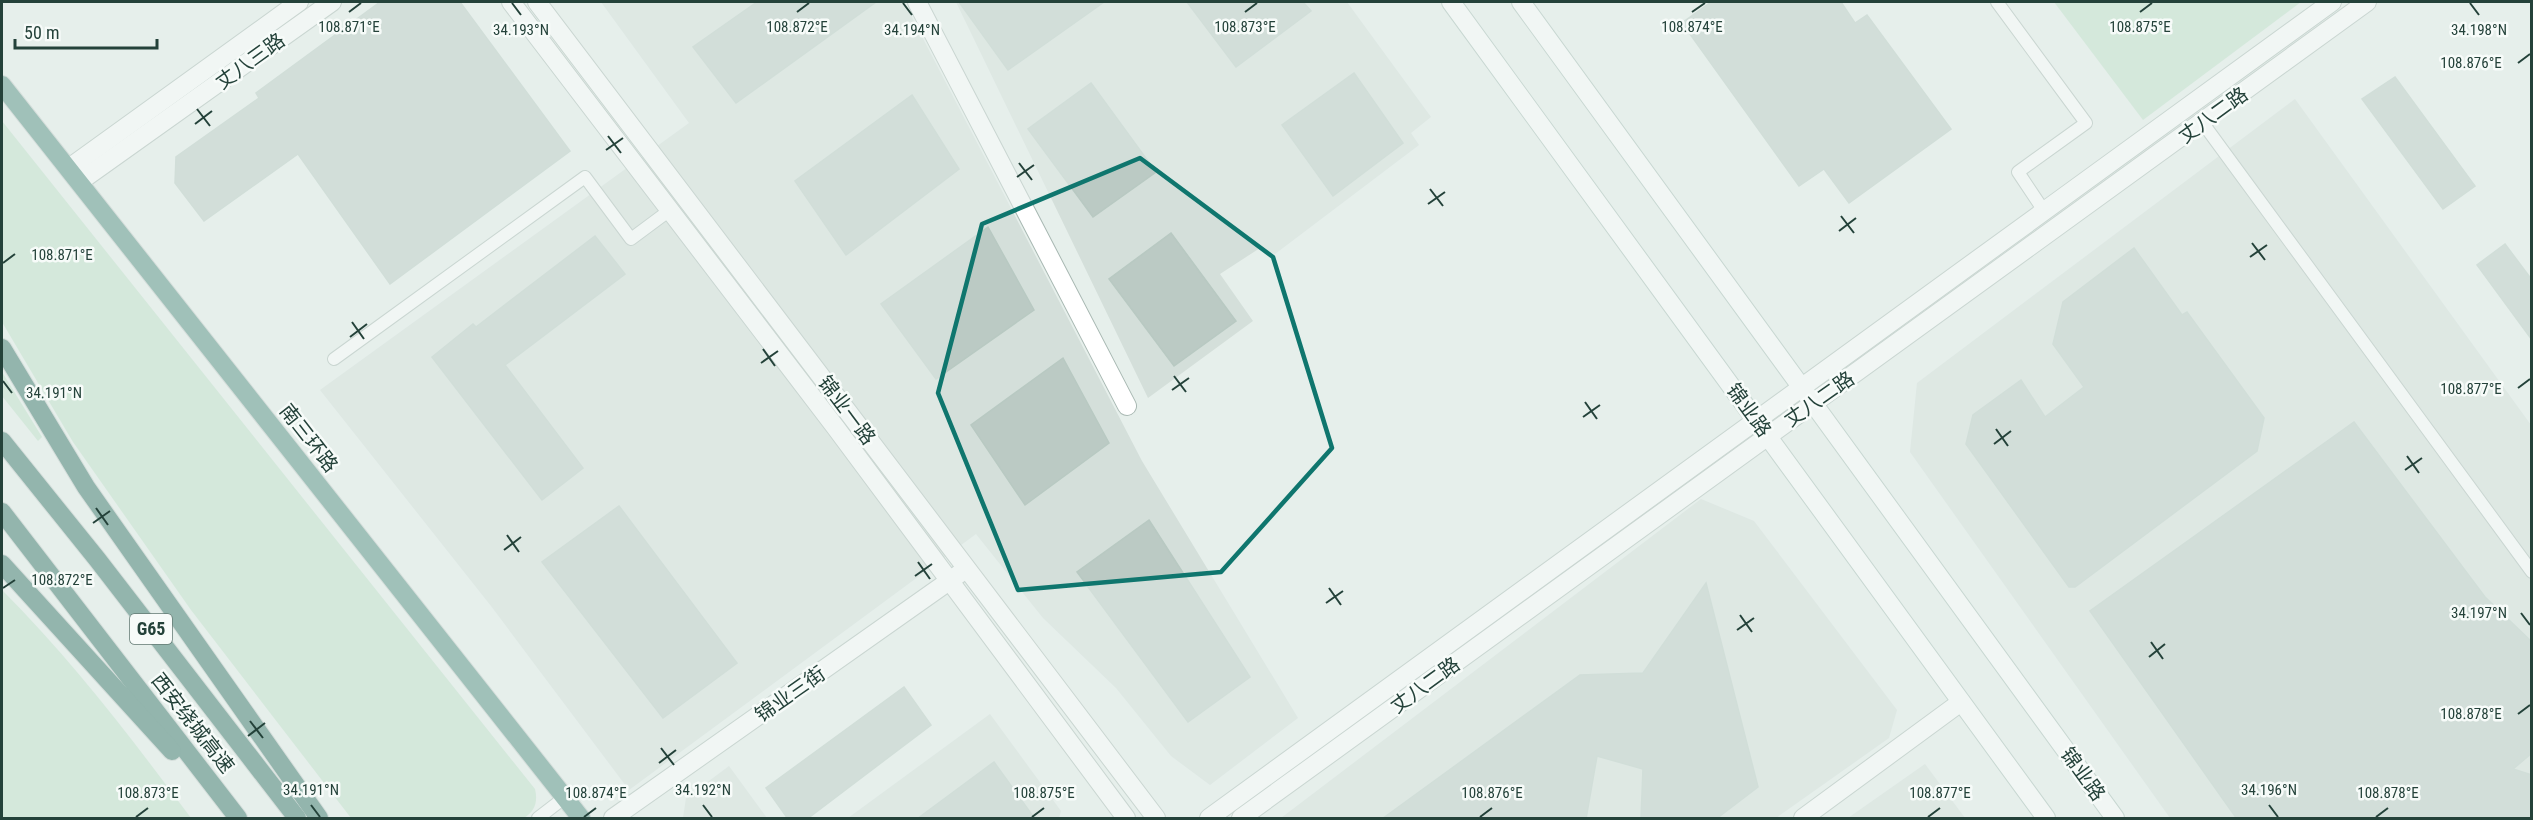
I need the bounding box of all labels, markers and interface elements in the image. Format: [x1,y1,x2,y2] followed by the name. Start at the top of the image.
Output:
[15,12,158,50] scale bar
[318,18,380,36] text: 108.871°E
[766,18,828,36] text: 108.872°E
[1214,18,1276,36] text: 108.873°E
[1661,18,1723,36] text: 108.874°E
[2109,18,2171,36] text: 108.875°E
[493,21,549,39] text: 34.193°N
[884,21,940,39] text: 34.194°N
[2451,21,2507,39] text: 34.198°N
[24,22,59,43] text: 50 m
[211,28,289,94] street label: 丈八三路
[2440,54,2502,72] text: 108.876°E
[2174,82,2252,148] street label: 丈八二路
[31,246,93,264] text: 108.871°E
[1779,366,1859,432] street label: 丈八二路
[813,371,881,449] street label: 锦业一路
[1722,379,1776,441] street label: 锦业路
[2440,380,2502,398] text: 108.877°E
[26,384,82,402] text: 34.191°N
[275,399,343,477] street label: 南三环路
[31,571,93,589] text: 108.872°E
[2451,604,2507,622] text: 34.197°N
[130,614,172,644] road number: G65
[1386,652,1464,718] street label: 丈八二路
[750,661,830,727] street label: 锦业三街
[147,668,239,778] street label: 西安绕城高速
[2440,705,2502,723] text: 108.878°E
[2056,743,2110,805] street label: 锦业路
[283,781,339,799] text: 34.191°N
[675,781,731,799] text: 34.192°N
[2241,781,2297,799] text: 34.196°N
[117,784,179,802] text: 108.873°E
[565,784,627,802] text: 108.874°E
[1013,784,1075,802] text: 108.875°E
[1461,784,1523,802] text: 108.876°E
[1909,784,1971,802] text: 108.877°E
[2357,784,2419,802] text: 108.878°E

